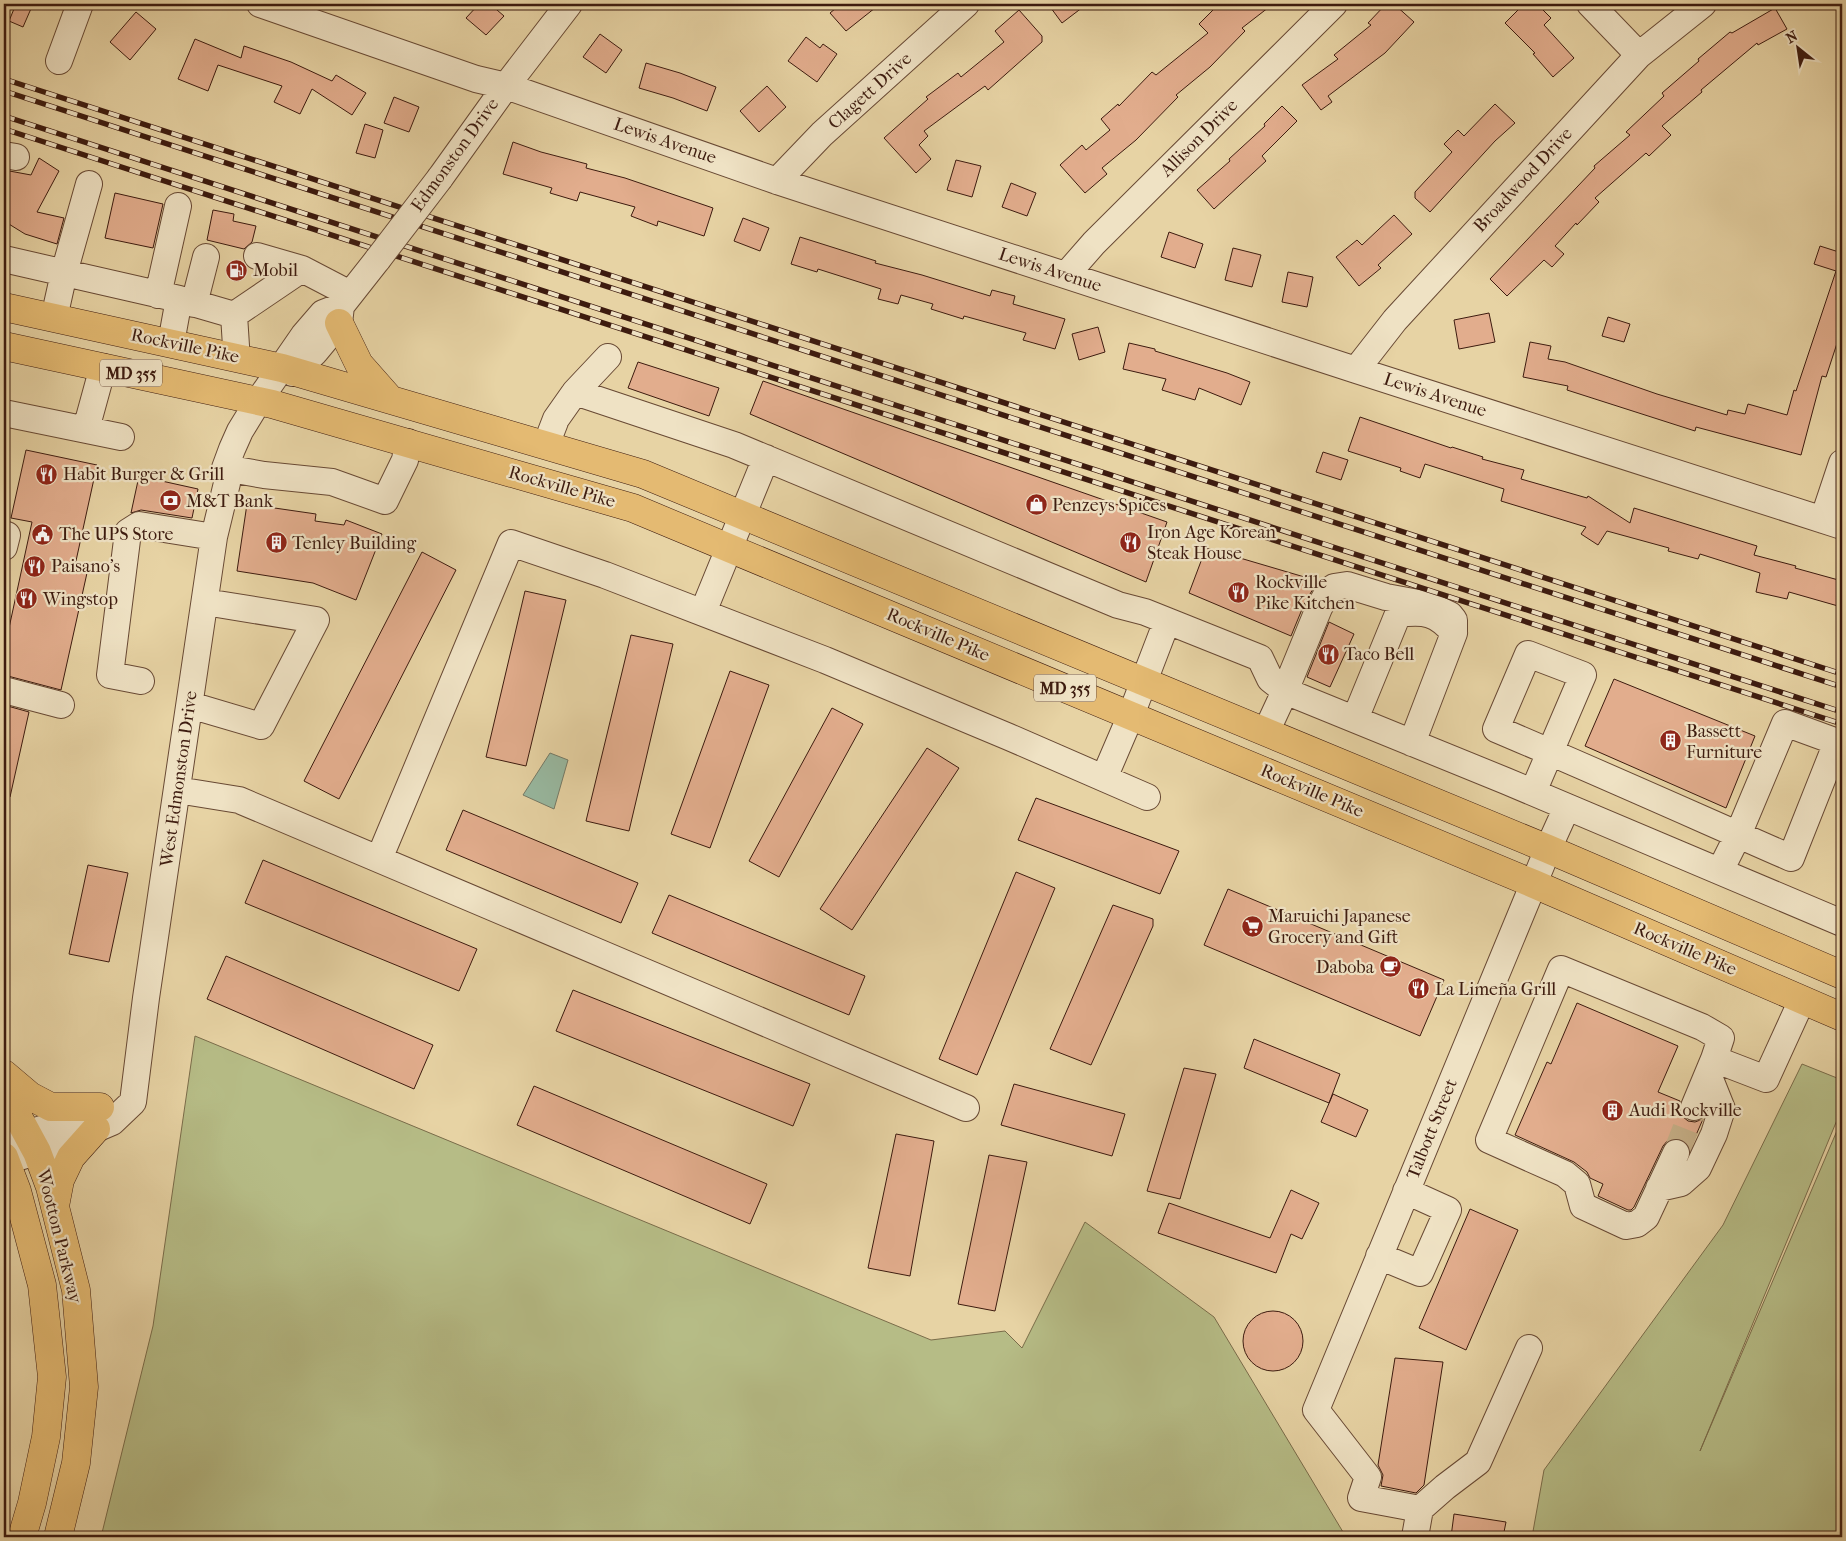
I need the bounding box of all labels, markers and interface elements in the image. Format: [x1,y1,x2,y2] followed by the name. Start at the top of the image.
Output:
[1774,22,1824,72] north arrow
[1783,27,1801,47] text: N
[824,48,916,134] street label: Clagett Drive
[407,94,503,216] street label: Edmonston Drive
[1155,95,1242,182] street label: Allison Drive
[611,114,719,168] street label: Lewis Avenue
[1469,123,1577,237] street label: Broadwood Drive
[996,243,1104,297] street label: Lewis Avenue
[225,258,249,282] fuel station icon: Mobil
[253,260,298,281] place label: Mobil
[129,324,241,368] street label: Rockville Pike
[100,359,162,386] road number: MD 355
[1381,368,1489,422] street label: Lewis Avenue
[35,462,59,486] restaurant icon: Habit Burger & Grill
[506,462,618,512] street label: Rockville Pike
[63,464,224,485] place label: Habit Burger & Grill
[158,489,182,513] bank icon: M&T Bank
[186,491,274,512] place label: M&T Bank
[1024,493,1048,517] shop icon: Penzeys Spices
[1052,495,1166,516] place label: Penzeys Spices
[31,522,55,546] public building icon: The UPS Store
[1147,522,1276,564] place label: Iron Age Korean Steak House
[59,524,174,545] place label: The UPS Store
[1119,530,1143,554] restaurant icon: Iron Age Korean Steak House
[264,531,288,555] building icon: Tenley Building
[292,533,417,554] place label: Tenley Building
[23,554,47,578] restaurant icon: Paisano's
[51,556,121,577] place label: Paisano's
[1255,572,1355,614] place label: Rockville Pike Kitchen
[1227,580,1251,604] restaurant icon: Rockville Pike Kitchen
[15,587,39,611] restaurant icon: Wingstop
[42,589,118,610] place label: Wingstop
[883,604,993,666] street label: Rockville Pike
[1316,642,1340,666] restaurant icon: Taco Bell
[1344,644,1414,665] place label: Taco Bell
[1034,674,1096,701] road number: MD 355
[156,689,202,869] street label: West Edmonston Drive
[1686,721,1762,763] place label: Bassett Furniture
[1658,729,1682,753] building icon: Bassett Furniture
[1257,760,1367,822] street label: Rockville Pike
[1268,906,1411,948] place label: Maruichi Japanese Grocery and Gift
[1240,914,1264,938] supermarket icon: Maruichi Japanese Grocery and Gift
[1630,918,1740,980] street label: Rockville Pike
[1378,955,1402,979] cafe icon: Daboba
[1316,957,1375,978] place label: Daboba
[1407,977,1431,1001] restaurant icon: La Limeña Grill
[1435,979,1556,1000] place label: La Limeña Grill
[1402,1075,1462,1182] street label: Talbott Street
[1601,1098,1625,1122] building icon: Audi Rockville
[1628,1100,1742,1121] place label: Audi Rockville
[32,1166,86,1307] street label: Wootton Parkway

